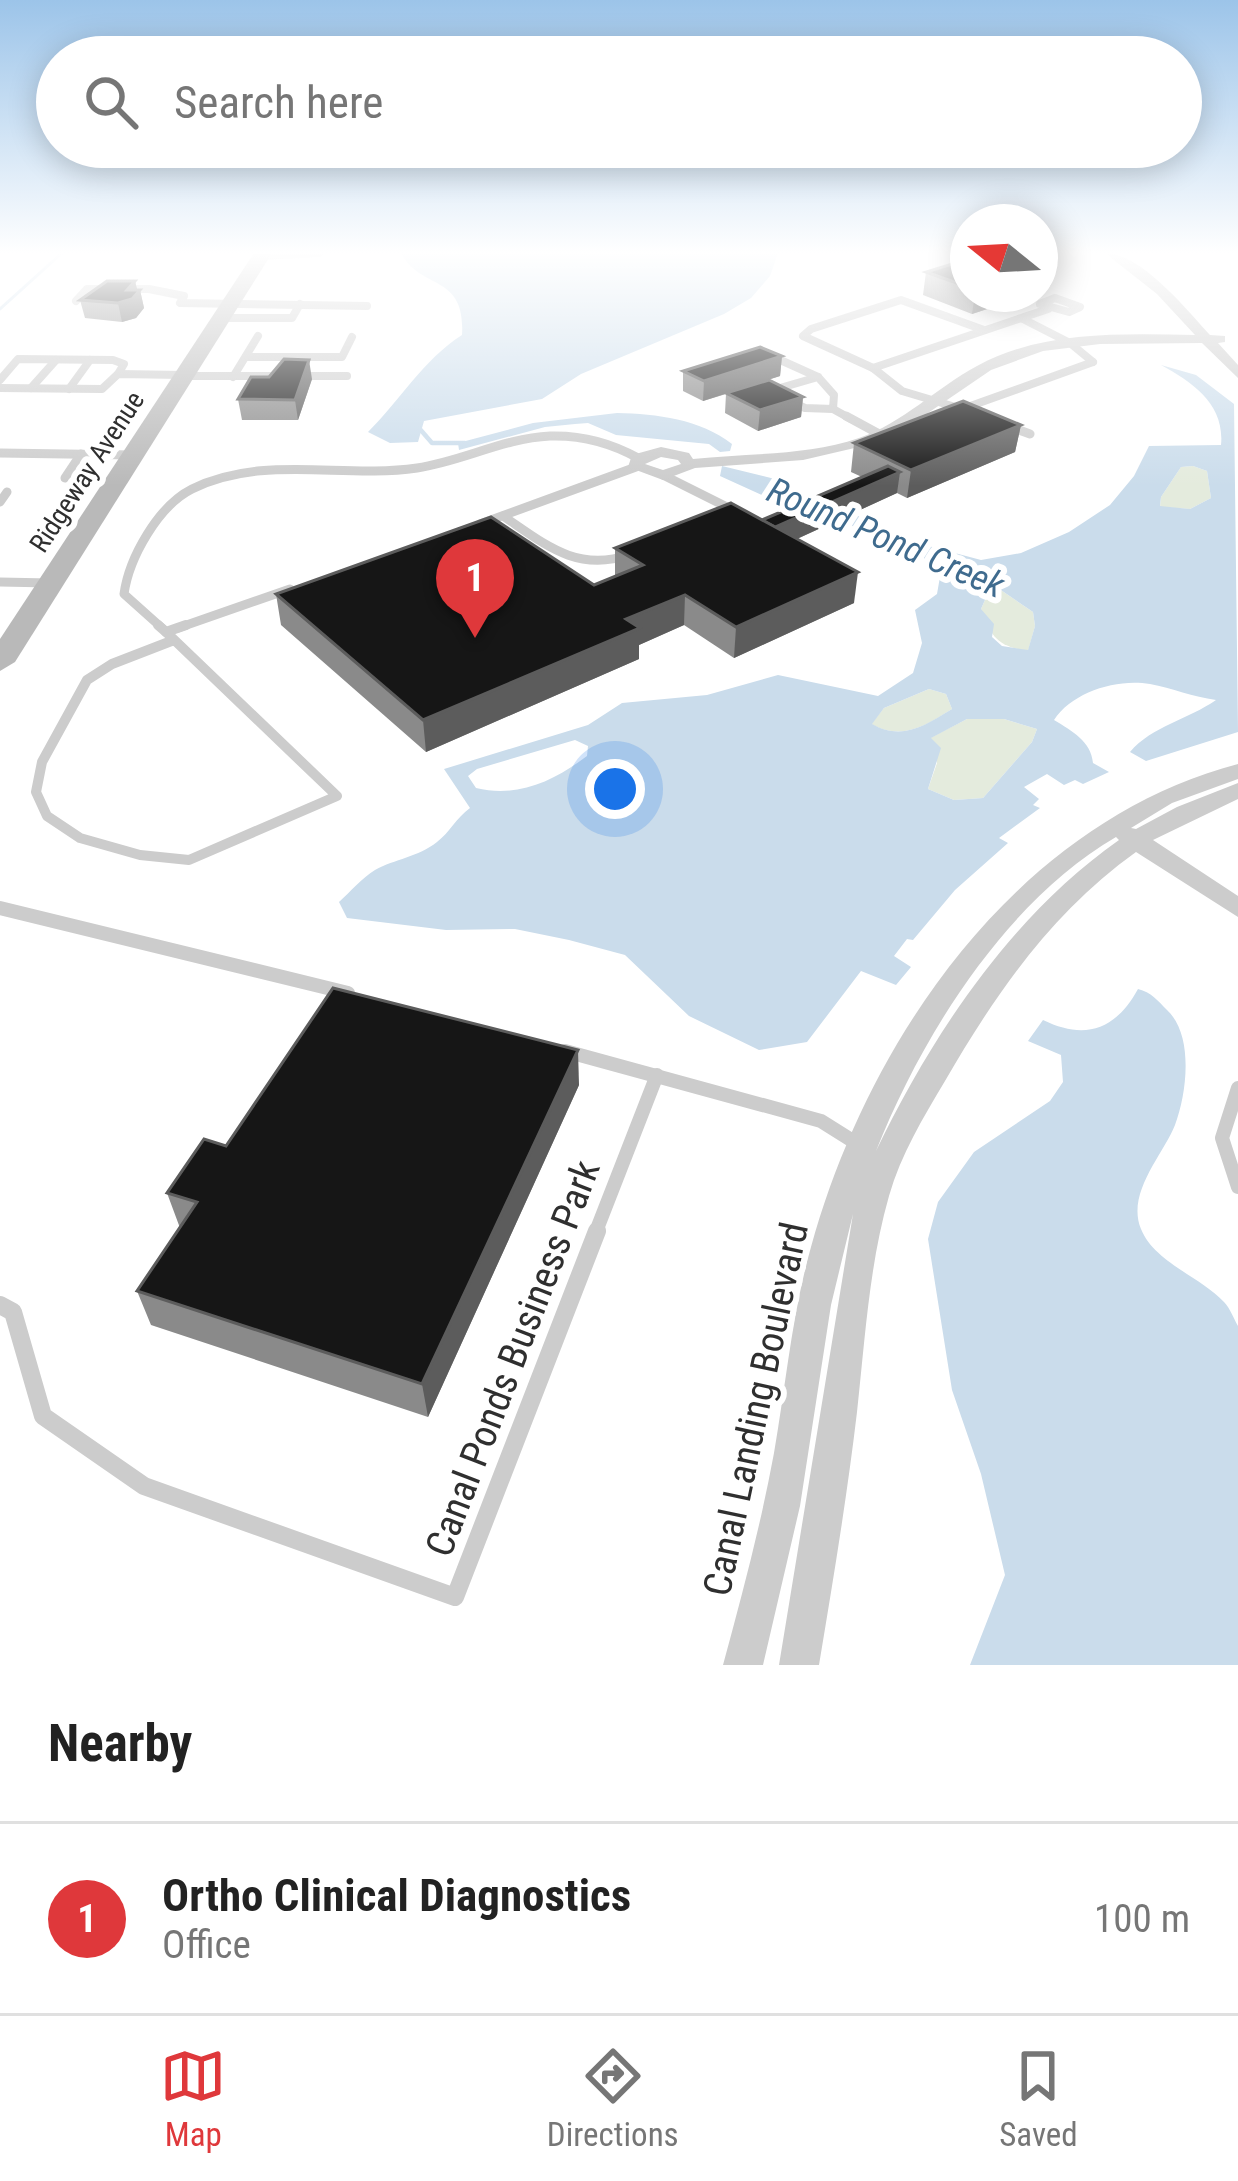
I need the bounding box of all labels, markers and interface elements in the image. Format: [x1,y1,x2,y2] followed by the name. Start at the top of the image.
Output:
[36,36,1202,168] search box
[78,69,144,135] icon: search
[174,76,383,129] text: Search here
[950,204,1058,312] north arrow
[23,386,151,558] street label: Ridgeway Avenue
[761,469,1011,607] water label: Round Pond Creek
[436,539,514,638] pin: 1
[585,759,645,819] your location
[416,1154,610,1563] street label: Canal Ponds Business Park
[694,1218,818,1600] street label: Canal Landing Boulevard
[48,1714,192,1773] text: Nearby
[162,1869,631,1922] text: Ortho Clinical Diagnostics
[77,1896,97,1942] text: 1
[1094,1896,1190,1942] text: 100 m
[162,1922,251,1968] text: Office
[160,2043,226,2154] tab: Map
[547,2043,679,2154] tab: Directions
[999,2043,1078,2154] tab: Saved

